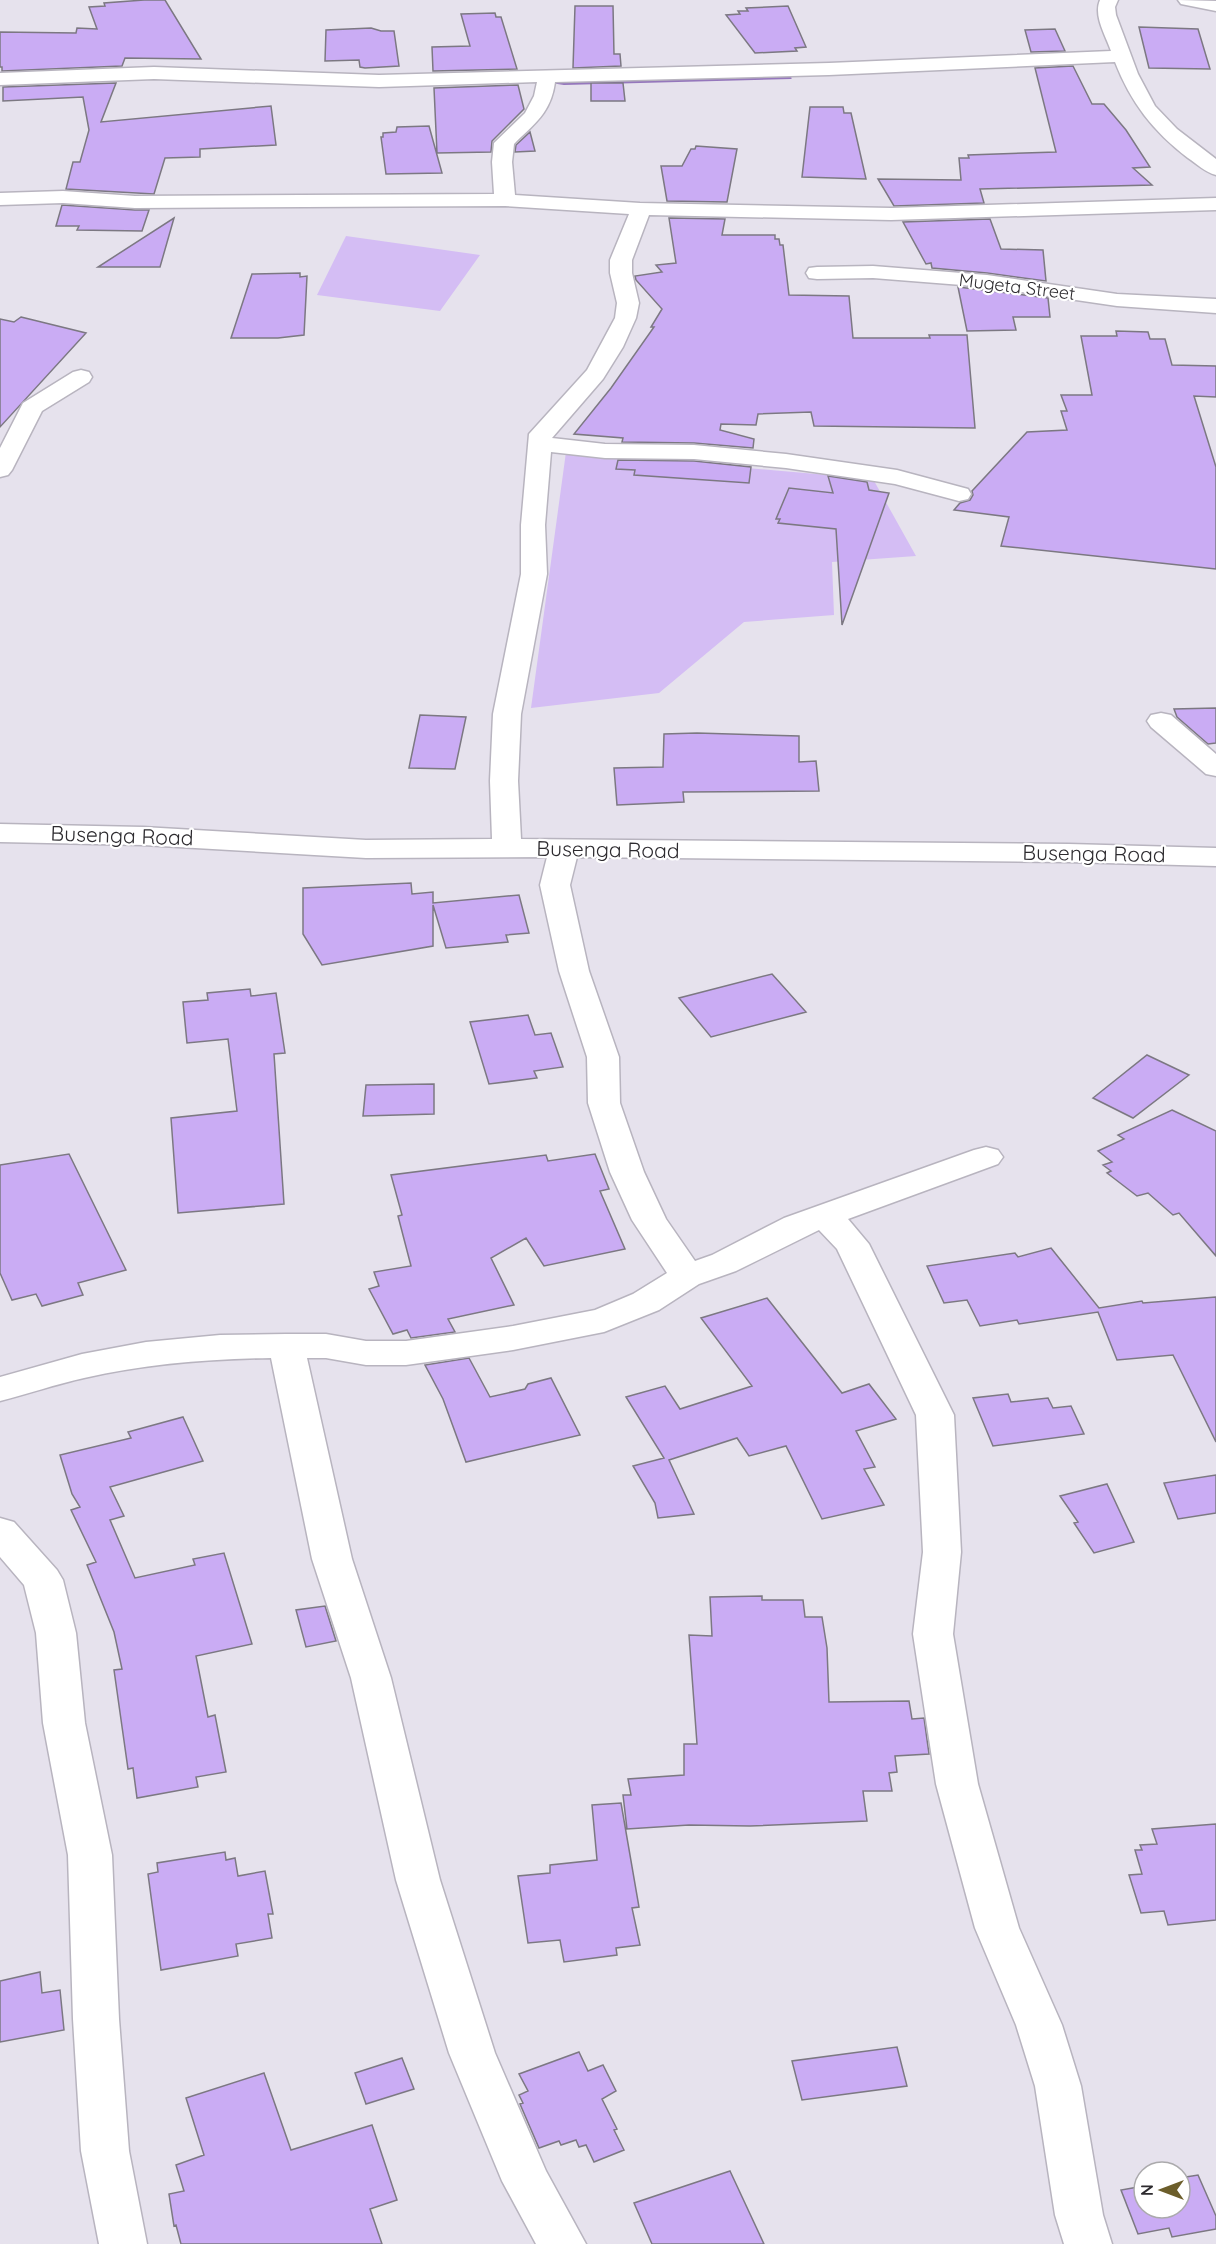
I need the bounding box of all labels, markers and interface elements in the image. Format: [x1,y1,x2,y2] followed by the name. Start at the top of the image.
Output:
[958,268,1077,305] street label: Mugeta Street
[50,820,194,850] street label: Busenga Road
[536,835,680,863] street label: Busenga Road
[1022,839,1166,867] street label: Busenga Road
[1132,2160,1192,2220] north arrow
[1137,2184,1157,2196] text: N

